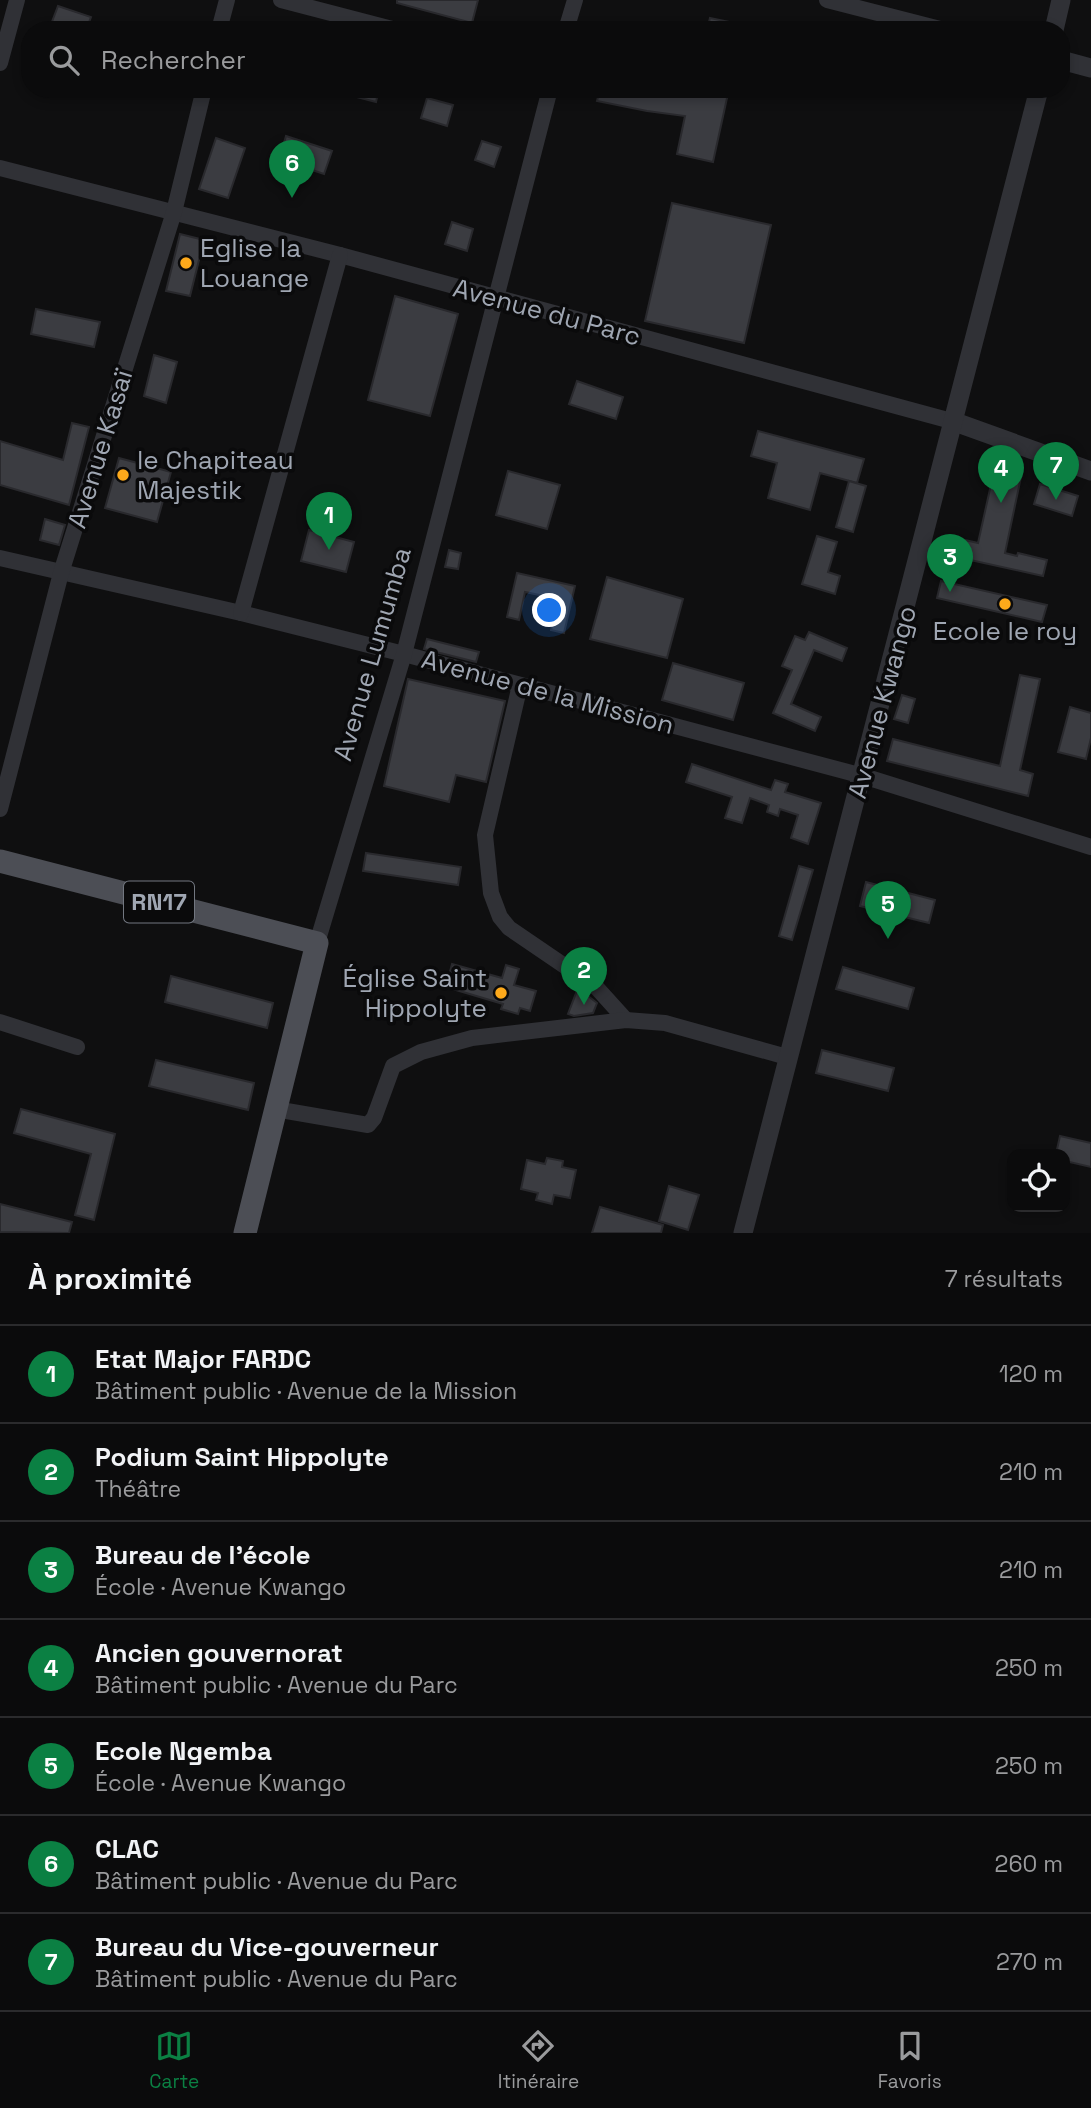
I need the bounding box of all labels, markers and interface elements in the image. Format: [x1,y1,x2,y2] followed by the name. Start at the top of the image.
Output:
[21,21,1070,98] search box
[45,41,83,79] icon: search
[101,43,246,77] text: Rechercher
[269,140,315,198] pin: 6
[200,231,309,295] place label: Eglise la Louange
[178,255,194,271] marker: Eglise la Louange
[449,271,645,353] street label: Avenue du Parc
[60,364,141,532] street label: Avenue Kasaï
[1033,442,1079,500] pin: 7
[137,443,294,507] place label: le Chapiteau Majestik
[978,445,1024,503] pin: 4
[115,467,131,483] marker: le Chapiteau Majestik
[306,492,352,550] pin: 1
[927,534,973,592] pin: 3
[325,543,419,765] street label: Avenue Lumumba
[532,593,566,627] your location
[997,596,1013,612] marker: Ecole le roy
[840,602,924,802] street label: Avenue Kwango
[933,614,1077,648] place label: Ecole le roy
[418,642,678,742] street label: Avenue de la Mission
[865,881,911,939] pin: 5
[124,882,194,922] road number: RN17
[561,947,607,1005] pin: 2
[342,961,487,1025] place label: Église Saint Hippolyte
[493,985,509,1001] marker: Église Saint Hippolyte
[1007,1149,1070,1212] map controls
[1007,1149,1070,1212] button: locate
[28,1259,192,1298] text: À proximité
[945,1264,1063,1294] text: 7 résultats
[95,1342,311,1376] text: Etat Major FARDC
[46,1359,56,1389] text: 1
[999,1359,1063,1389] text: 120 m
[95,1376,517,1406] text: Bâtiment public · Avenue de la Mission
[95,1440,389,1474] text: Podium Saint Hippolyte
[44,1457,58,1487] text: 2
[999,1457,1063,1487] text: 210 m
[95,1474,181,1504] text: Théâtre
[95,1538,311,1572] text: Bureau de l'école
[44,1555,58,1585] text: 3
[999,1555,1063,1585] text: 210 m
[95,1572,346,1602] text: École · Avenue Kwango
[95,1636,343,1670] text: Ancien gouvernorat
[44,1653,58,1683] text: 4
[995,1653,1063,1683] text: 250 m
[95,1670,458,1700] text: Bâtiment public · Avenue du Parc
[95,1734,272,1768] text: Ecole Ngemba
[44,1751,58,1781] text: 5
[995,1751,1063,1781] text: 250 m
[95,1768,346,1798] text: École · Avenue Kwango
[95,1832,159,1866] text: CLAC
[44,1849,58,1879] text: 6
[995,1849,1063,1879] text: 260 m
[95,1866,458,1896] text: Bâtiment public · Avenue du Parc
[95,1930,439,1964] text: Bureau du Vice-gouverneur
[45,1947,57,1977] text: 7
[996,1947,1063,1977] text: 270 m
[95,1964,458,1994] text: Bâtiment public · Avenue du Parc
[149,2027,199,2094] tab: Carte
[498,2027,579,2094] tab: Itinéraire
[878,2027,942,2094] tab: Favoris

